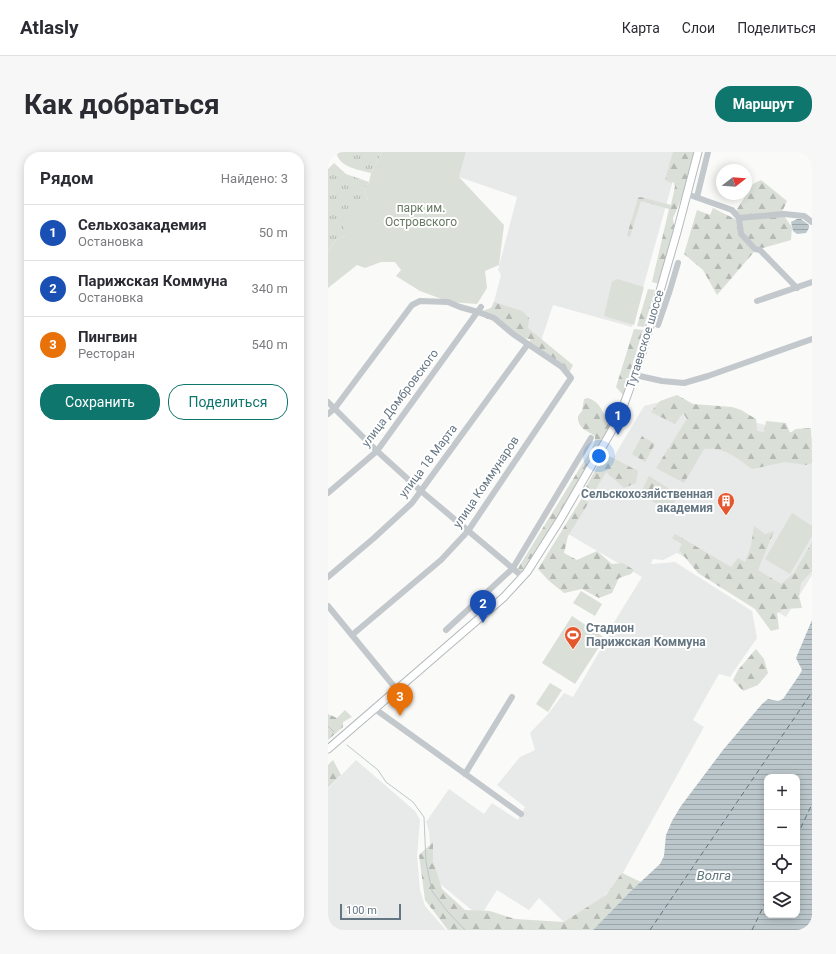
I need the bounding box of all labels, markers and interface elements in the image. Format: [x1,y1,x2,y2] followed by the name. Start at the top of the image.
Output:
[20,16,79,39] text: Atlasly
[622,20,660,36] text: Карта
[682,20,715,36] text: Слои
[737,20,816,36] text: Поделиться
[715,86,812,122] button: Маршрут
[24,88,220,121] text: Как добраться
[716,164,752,200] north arrow
[40,168,94,188] text: Рядом
[221,171,288,186] text: Найдено: 3
[385,201,457,229] park label: парк им. Островского
[78,216,207,234] text: Сельхозакадемия
[49,225,57,240] text: 1
[259,225,288,240] text: 50 m
[78,234,143,249] text: Остановка
[78,272,228,290] text: Парижская Коммуна
[49,281,57,296] text: 2
[251,281,288,296] text: 340 m
[623,288,667,390] street label: Тутаевское шоссе
[78,290,143,305] text: Остановка
[78,328,137,346] text: Пингвин
[49,337,57,352] text: 3
[251,337,288,352] text: 540 m
[78,346,135,361] text: Ресторан
[359,346,441,450] street label: улица Домбровского
[40,384,160,420] button: Сохранить
[168,384,288,420] button: Поделиться
[605,402,631,435] pin: 1
[396,422,460,500] street label: улица 18 Марта
[450,433,522,531] street label: улица Коммунаров
[589,446,609,466] your location
[581,487,713,515] place label: Сельскохозяйственная академия
[716,491,736,516] building icon: Сельскохозяйственная академия
[470,590,496,623] pin: 2
[586,621,706,649] place label: Стадион Парижская Коммуна
[563,625,583,650] sports icon: Стадион Парижская Коммуна
[387,683,413,716] pin: 3
[764,774,800,918] map controls
[764,774,800,810] button: +
[764,810,800,846] button: −
[764,846,800,882] button: locate
[697,868,731,883] water label: Волга
[764,882,800,918] button: layers
[340,902,401,921] scale bar
[346,904,377,917] text: 100 m

